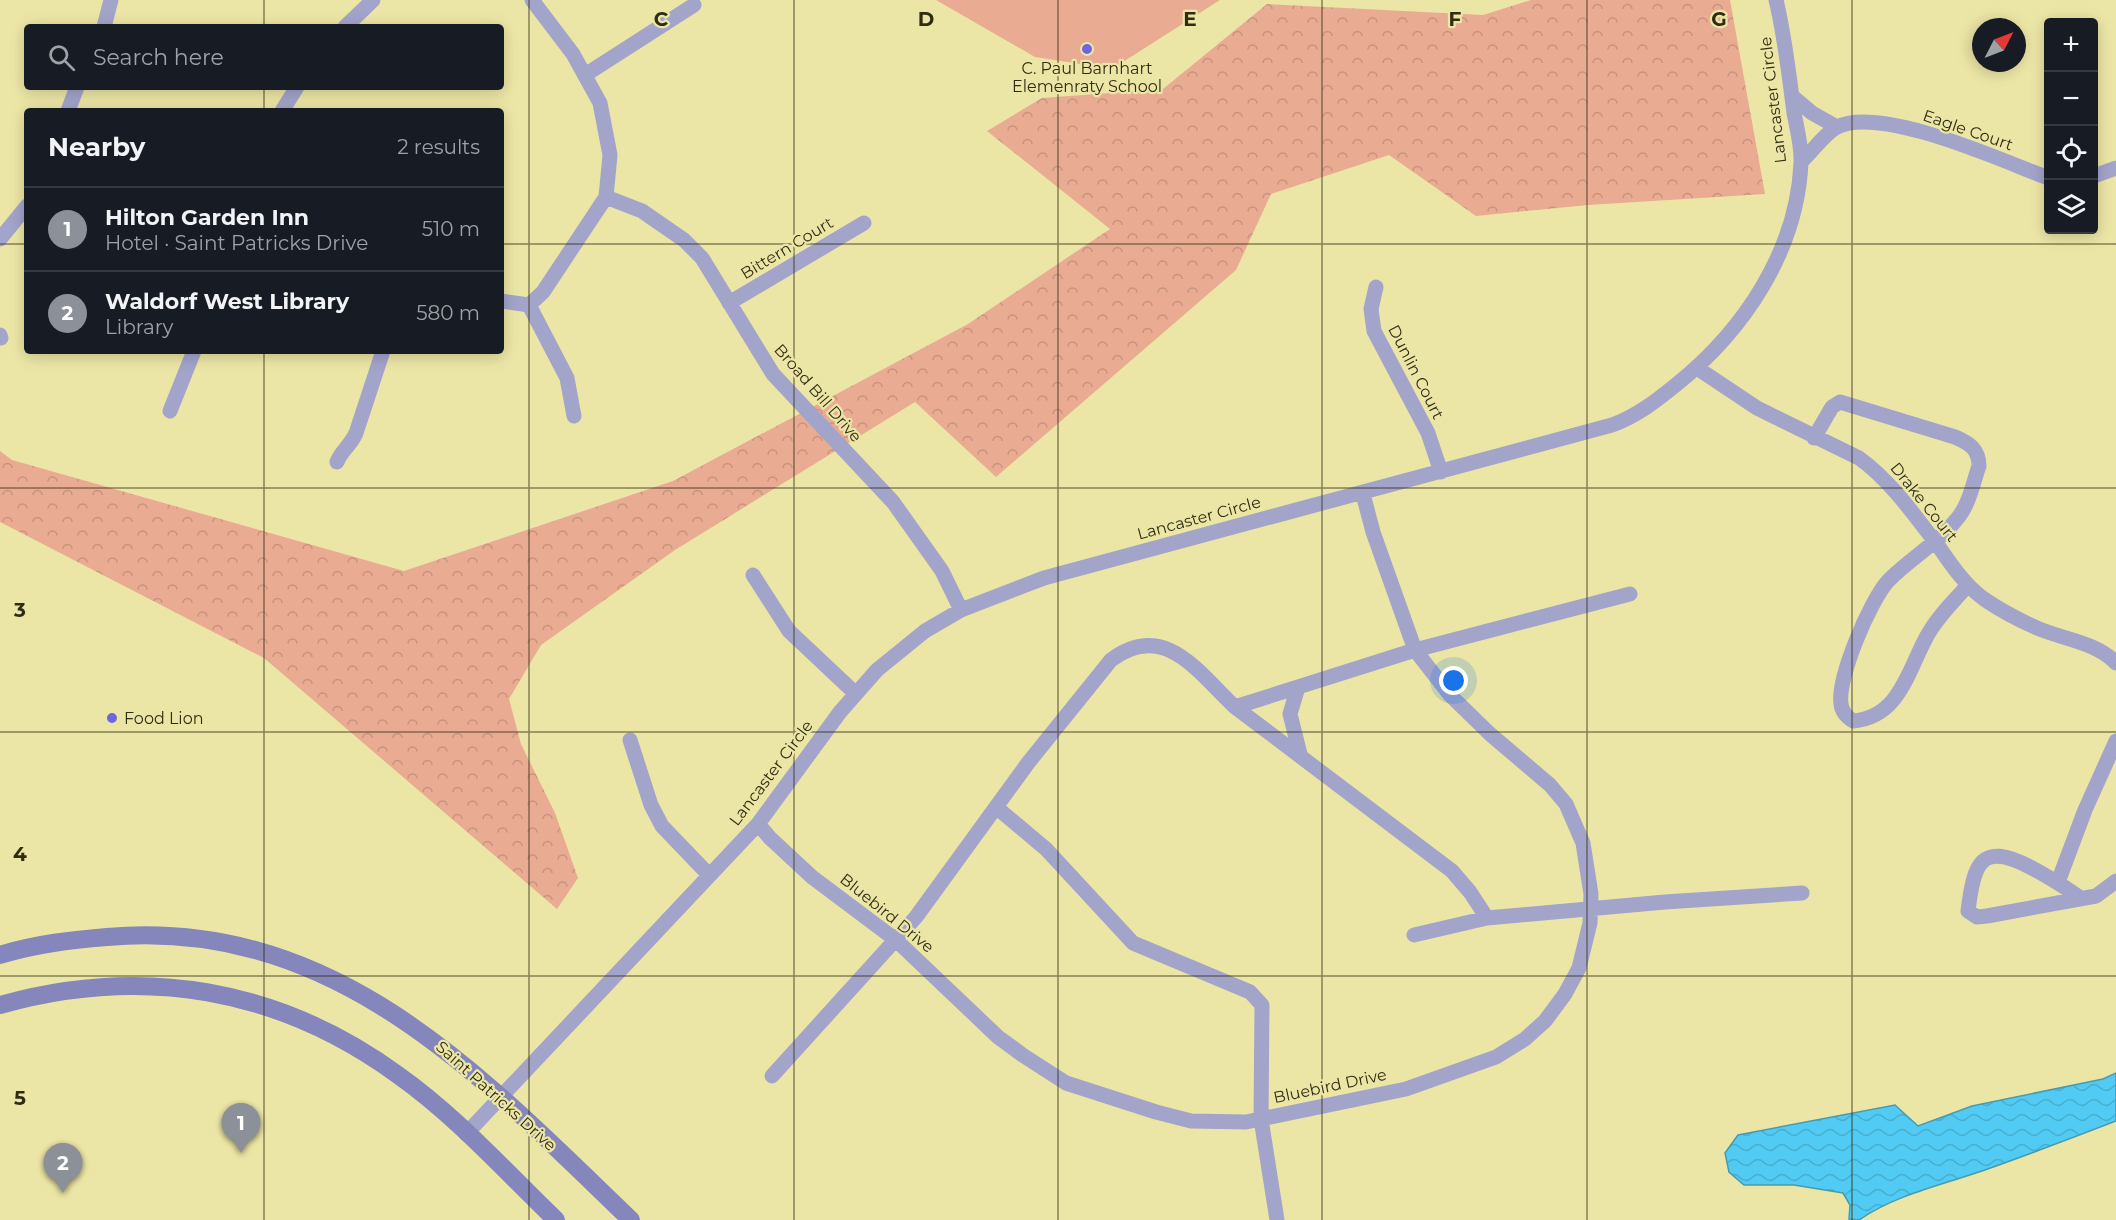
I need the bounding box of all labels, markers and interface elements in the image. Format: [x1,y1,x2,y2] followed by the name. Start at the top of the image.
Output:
[654,7,669,31] text: C
[918,7,934,31] text: D
[1183,7,1197,31] text: E
[1449,7,1462,31] text: F
[1711,7,1727,31] text: G
[1972,18,2026,72] north arrow
[2044,18,2098,234] map controls
[2044,18,2098,72] button: +
[24,24,504,90] search box
[1756,36,1790,164] street label: Lancaster Circle
[45,41,78,74] icon: search
[1080,42,1094,56] marker: C. Paul Barnhart Elemenraty School
[93,44,224,71] text: Search here
[1012,59,1162,96] place label: C. Paul Barnhart Elemenraty School
[2044,72,2098,126] button: −
[1920,106,2016,154] street label: Eagle Court
[2044,126,2098,180] button: locate
[48,131,145,163] text: Nearby
[397,135,480,159] text: 2 results
[2044,180,2098,234] button: layers
[105,204,309,231] text: Hilton Garden Inn
[737,213,837,283] street label: Bittern Court
[64,217,71,241] text: 1
[422,217,480,241] text: 510 m
[105,231,368,255] text: Hotel · Saint Patricks Drive
[105,288,349,315] text: Waldorf West Library
[62,301,73,325] text: 2
[416,301,480,325] text: 580 m
[105,315,173,339] text: Library
[1384,322,1448,423] street label: Dunlin Court
[770,340,866,446] street label: Broad Bill Drive
[1886,459,1962,546] street label: Drake Court
[1135,492,1263,544] street label: Lancaster Circle
[13,598,26,622] text: 3
[1439,666,1468,695] your location
[124,709,204,728] place label: Food Lion
[105,711,119,725] marker: Food Lion
[725,717,817,829] street label: Lancaster Circle
[13,842,27,866] text: 4
[836,869,938,957] street label: Bluebird Drive
[432,1037,560,1155] street label: Saint Patricks Drive
[1272,1065,1388,1107] street label: Bluebird Drive
[14,1086,26,1110] text: 5
[222,1104,260,1153] pin: 1
[44,1144,82,1193] pin: 2

